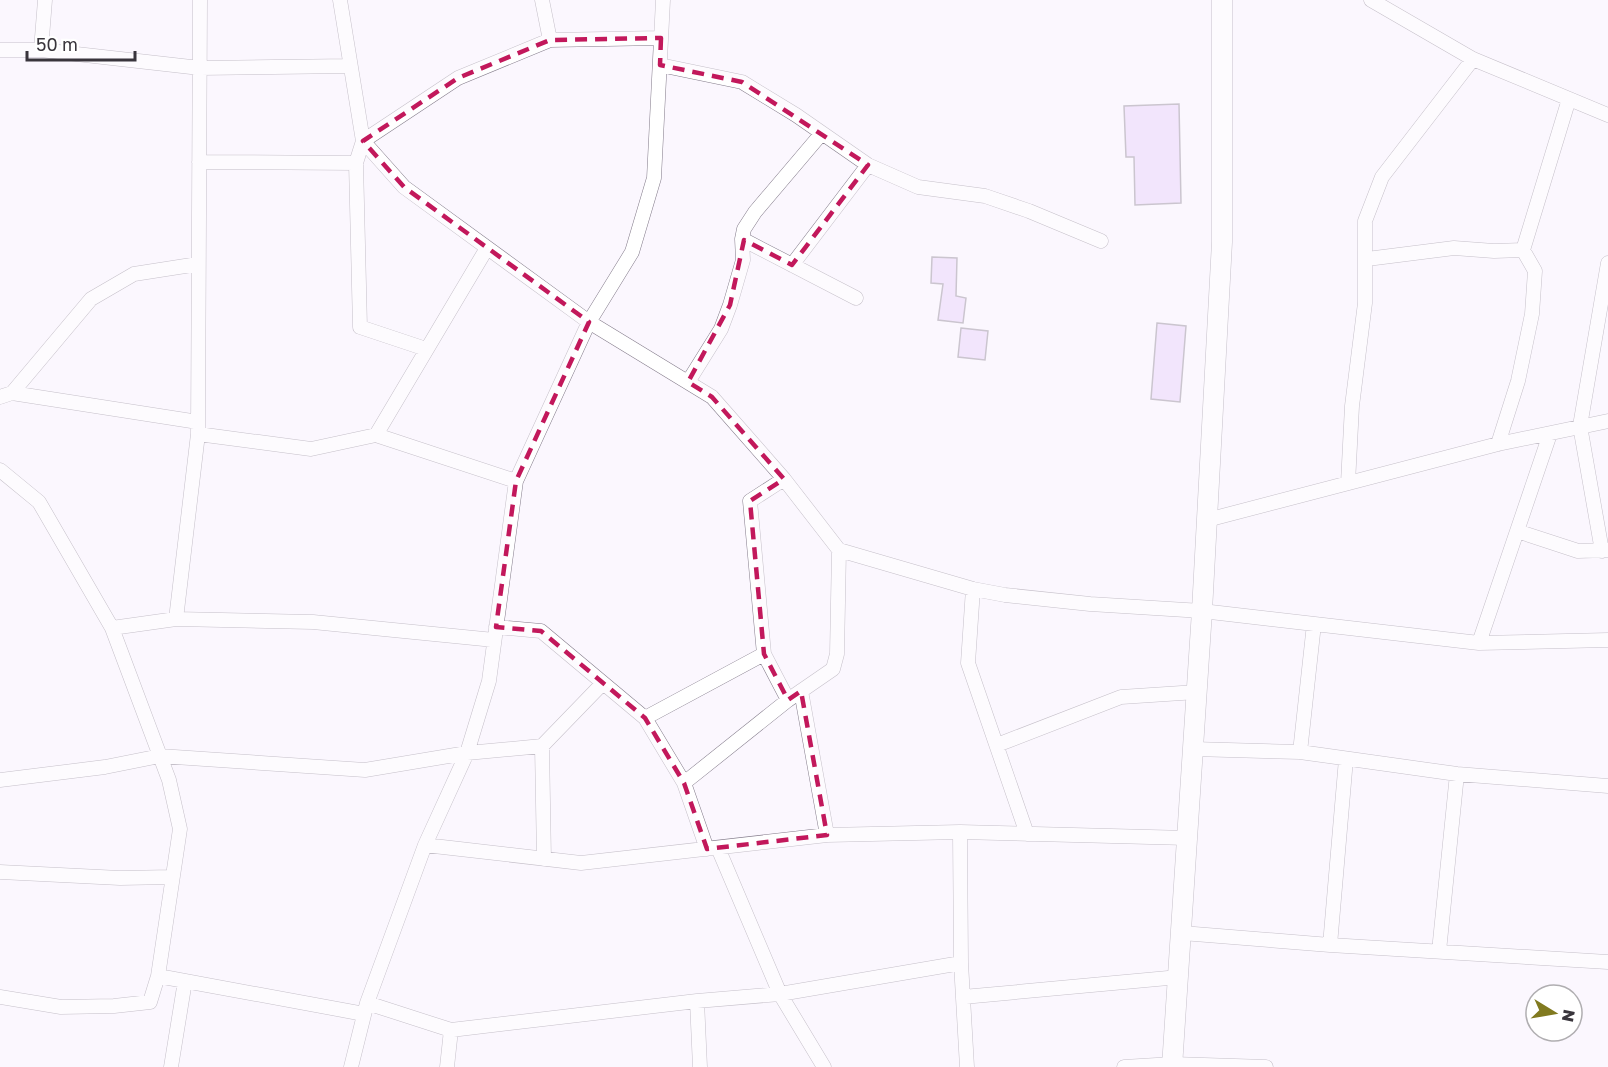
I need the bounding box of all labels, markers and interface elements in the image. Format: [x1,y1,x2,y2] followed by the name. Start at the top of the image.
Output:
[27,24,135,62] scale bar
[36,33,78,55] text: 50 m
[1524,983,1584,1043] north arrow
[1558,1008,1580,1024] text: N

